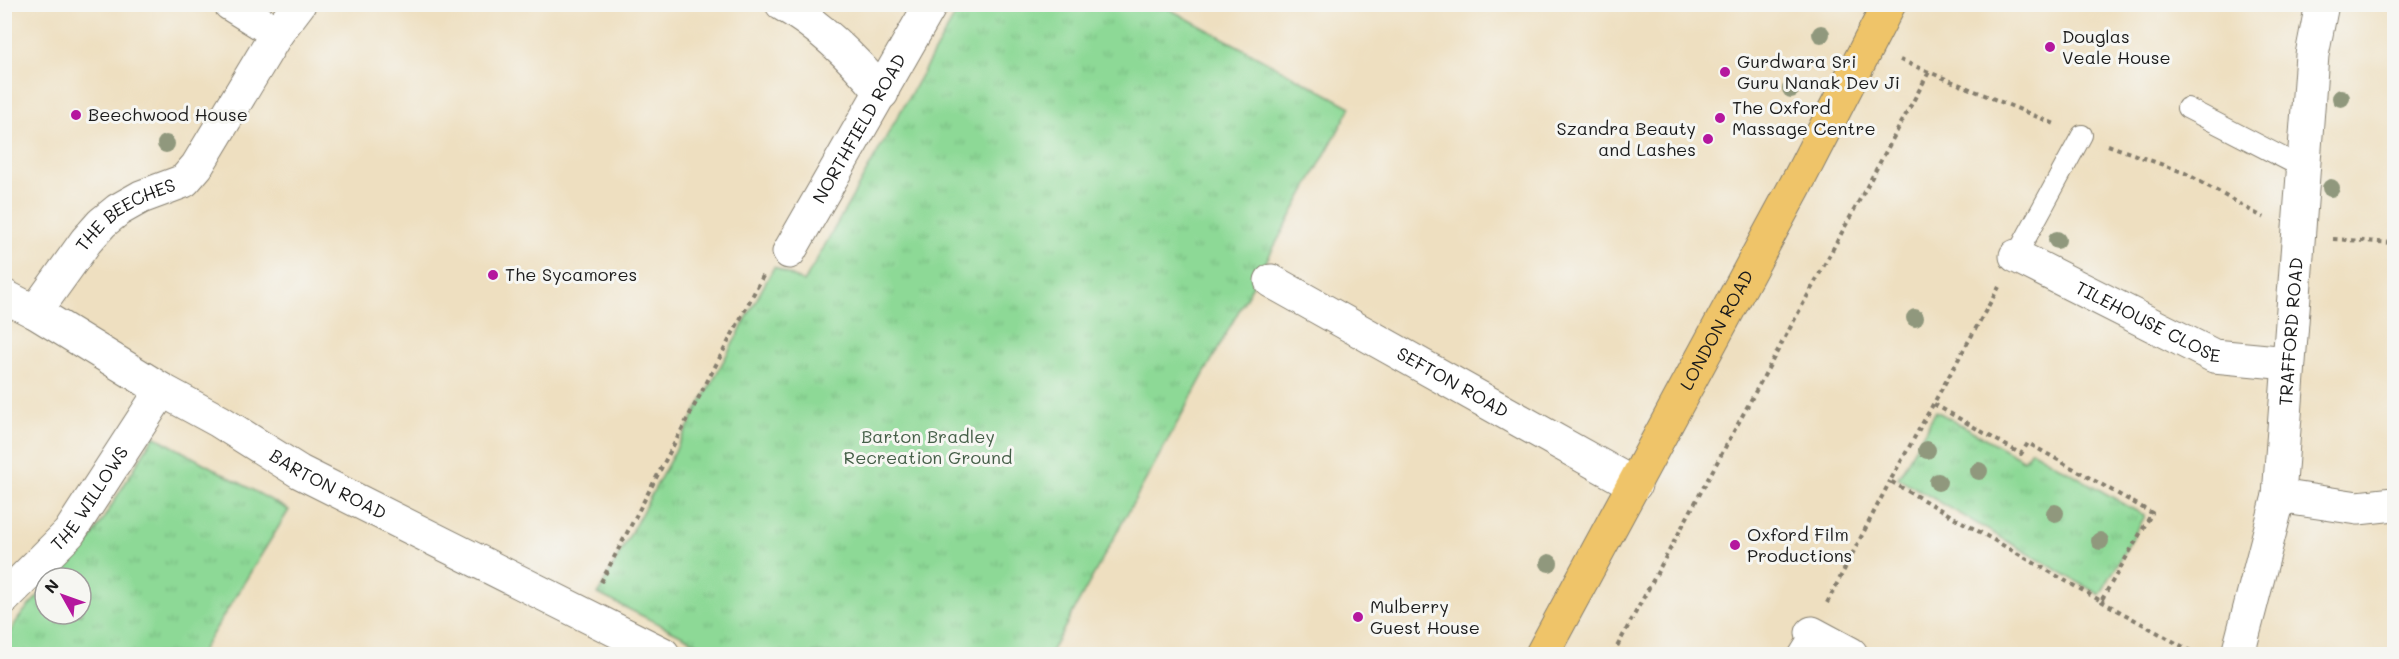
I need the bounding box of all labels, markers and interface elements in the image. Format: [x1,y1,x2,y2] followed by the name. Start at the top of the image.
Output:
[2062,24,2171,69] place label: Douglas Veale House
[2043,40,2057,54] marker: Douglas Veale House
[806,49,911,207] street label: NORTHFIELD ROAD
[1737,49,1900,94] place label: Gurdwara Sri Guru Nanak Dev Ji
[1718,65,1732,79] marker: Gurdwara Sri Guru Nanak Dev Ji
[1732,95,1876,140] place label: The Oxford Massage Centre
[88,102,248,126] place label: Beechwood House
[69,108,83,122] marker: Beechwood House
[1713,111,1727,125] marker: The Oxford Massage Centre
[1557,116,1696,161] place label: Szandra Beauty and Lashes
[1701,132,1715,146] marker: Szandra Beauty and Lashes
[70,172,179,255] street label: THE BEECHES
[2273,257,2308,407] street label: TRAFFORD ROAD
[505,262,637,286] place label: The Sycamores
[1674,265,1758,394] street label: LONDON ROAD
[486,268,500,282] marker: The Sycamores
[2072,275,2221,368] street label: TILEHOUSE CLOSE
[1393,341,1513,423] street label: SEFTON ROAD
[844,424,1012,469] park label: Barton Bradley Recreation Ground
[45,441,133,556] street label: THE WILLOWS
[265,443,391,524] street label: BARTON ROAD
[1747,522,1852,567] place label: Oxford Film Productions
[1728,538,1742,552] marker: Oxford Film Productions
[33,566,93,626] north arrow
[39,575,63,597] text: N
[1370,594,1480,639] place label: Mulberry Guest House
[1351,610,1365,624] marker: Mulberry Guest House

